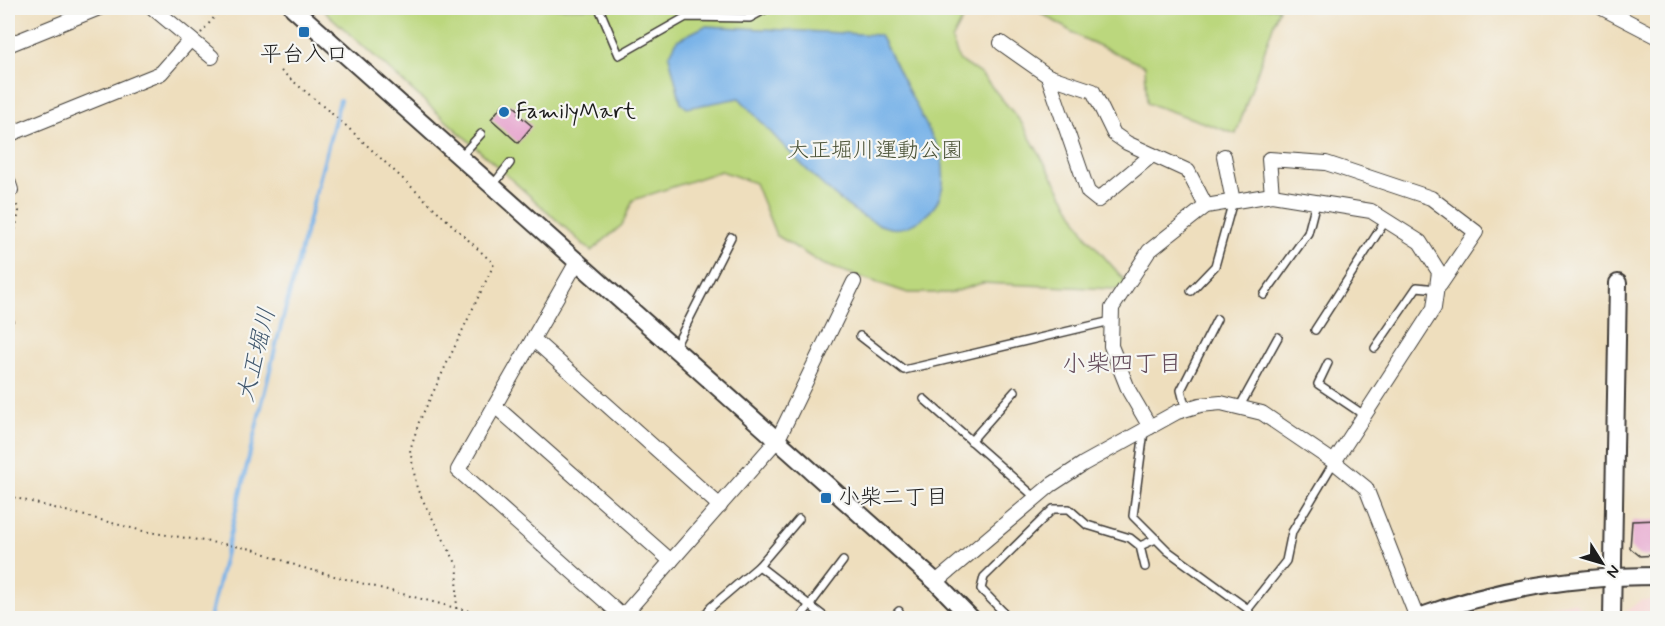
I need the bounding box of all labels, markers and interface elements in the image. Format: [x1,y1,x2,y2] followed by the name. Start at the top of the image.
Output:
[297,25,311,39] marker: 平台入口
[260,41,348,69] place label: 平台入口
[516,98,636,126] place label: FamilyMart
[497,105,511,119] marker: FamilyMart
[787,137,963,165] park label: 大正堀川運動公園
[230,305,284,405] water label: 大正堀川
[1062,349,1182,380] district label: 小柴四丁目
[838,484,948,512] place label: 小柴二丁目
[819,491,833,505] marker: 小柴二丁目
[1572,533,1632,593] north arrow
[1601,561,1624,582] text: N

